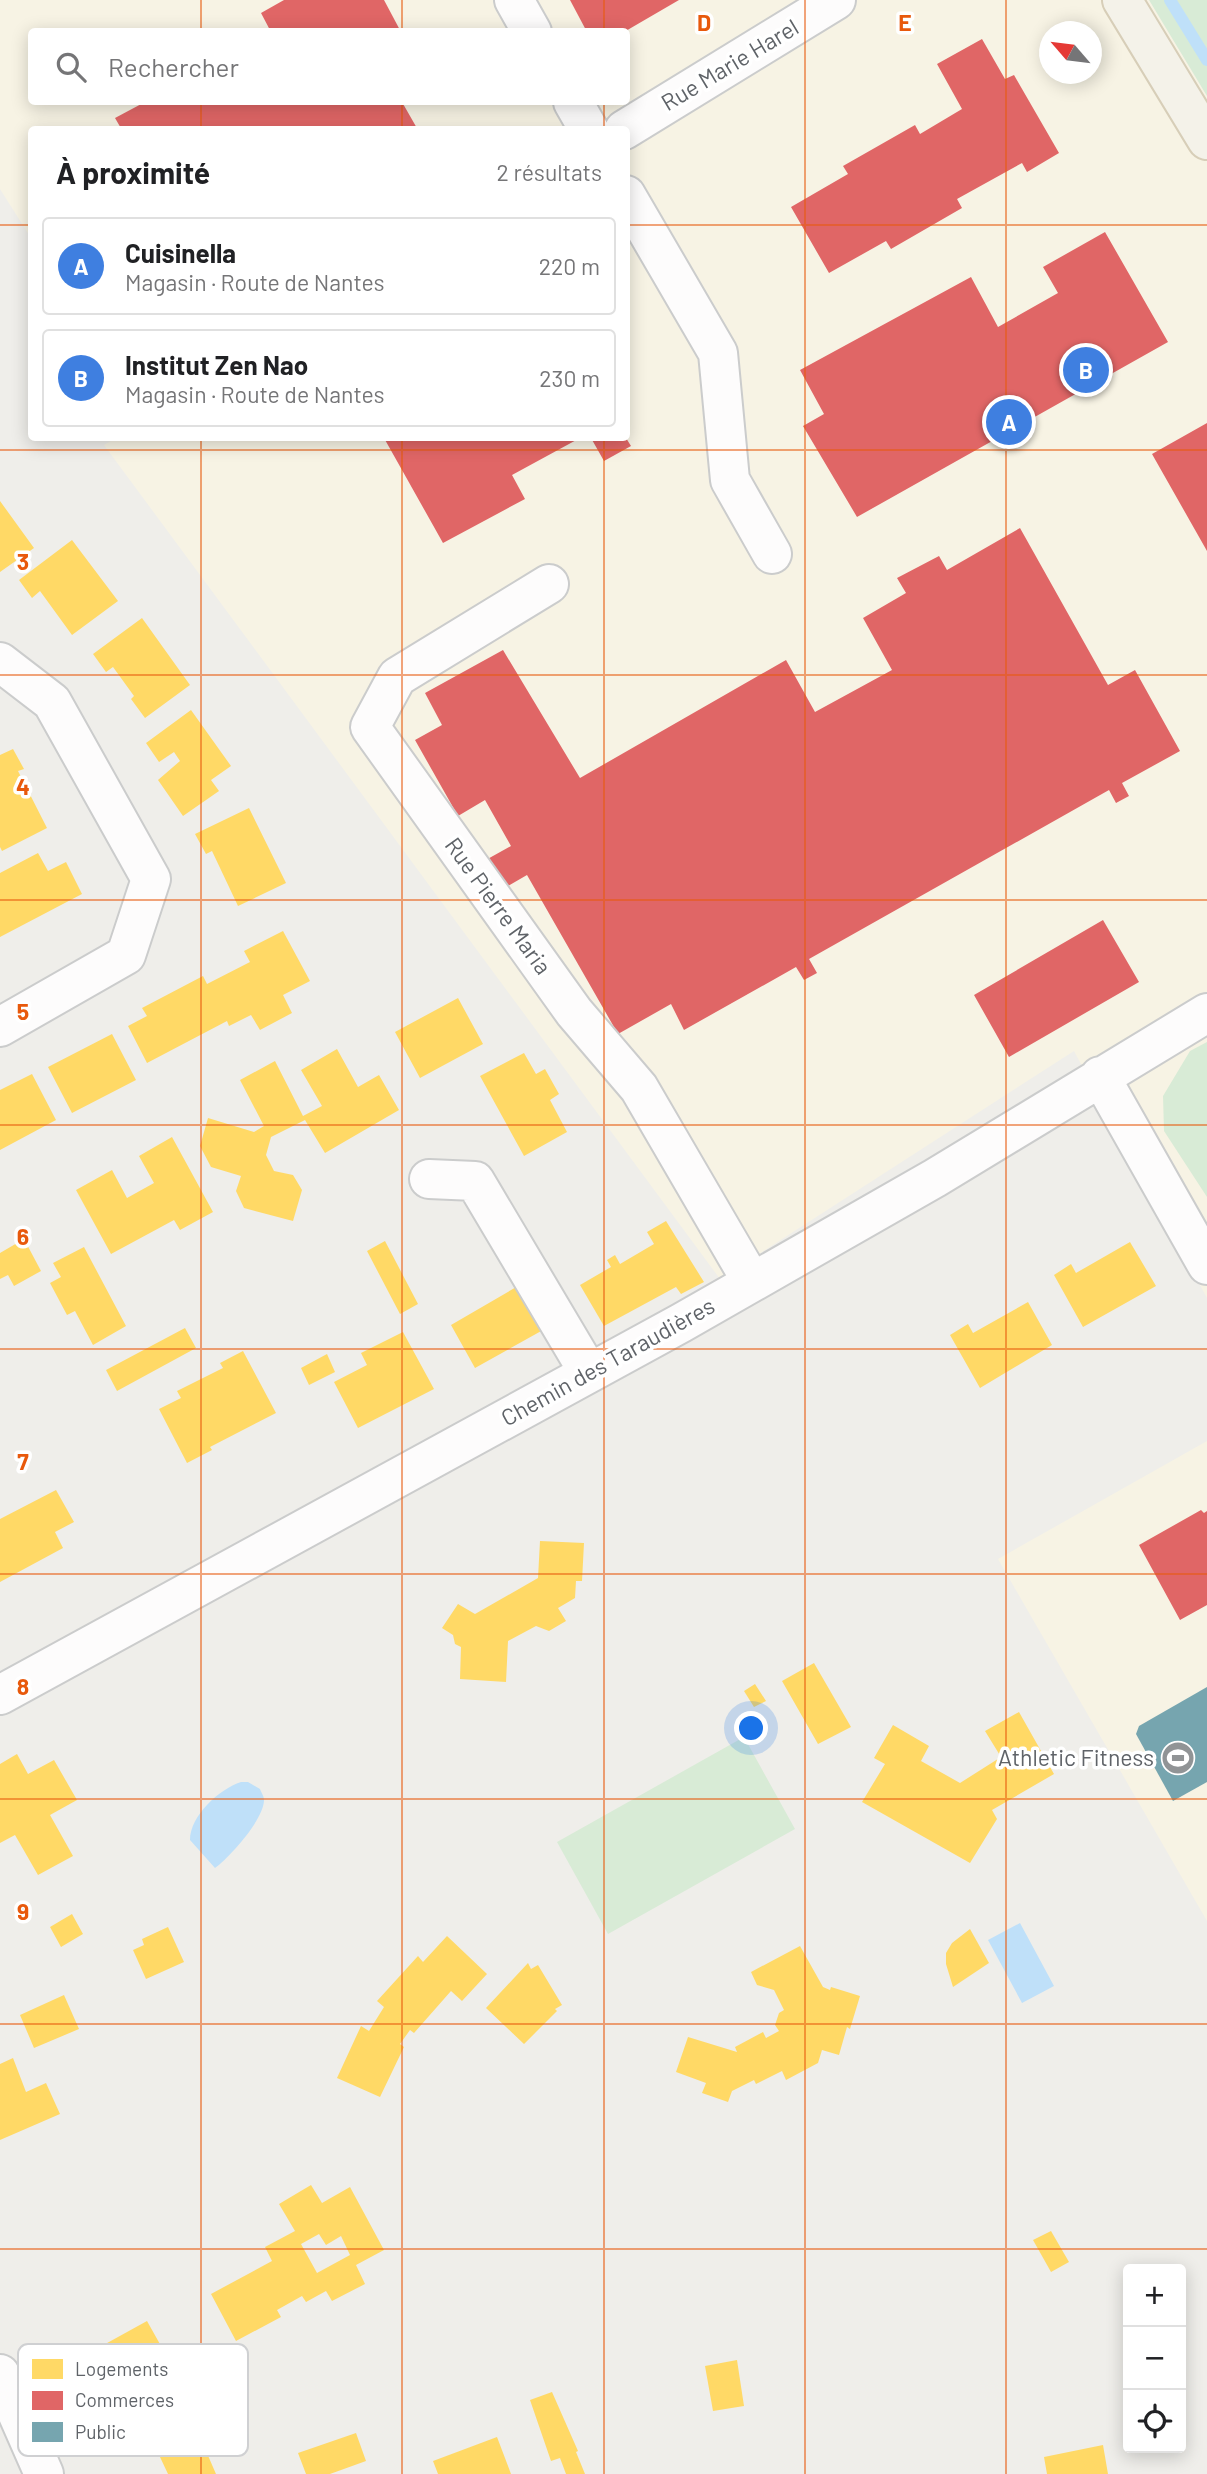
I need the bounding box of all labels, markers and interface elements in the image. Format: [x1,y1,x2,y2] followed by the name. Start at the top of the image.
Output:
[697,8,711,36] text: D
[898,8,912,36] text: E
[656,12,803,116] street label: Rue Marie Harel
[1039,21,1102,84] north arrow
[28,28,630,105] search box
[52,48,90,86] icon: search
[108,51,239,82] text: Rechercher
[56,154,210,190] text: À proximité
[497,158,602,186] text: 2 résultats
[125,237,236,268] text: Cuisinella
[73,252,89,280] text: A
[539,252,600,280] text: 220 m
[125,268,385,296] text: Magasin · Route de Nantes
[1063,344,1109,396] pin: B
[125,349,308,380] text: Institut Zen Nao
[74,364,88,392] text: B
[539,364,600,392] text: 230 m
[125,380,385,408] text: Magasin · Route de Nantes
[986,396,1032,448] pin: A
[17,547,29,575] text: 3
[16,772,30,800] text: 4
[440,831,558,979] street label: Rue Pierre Maria
[17,997,29,1025] text: 5
[17,1222,29,1250] text: 6
[496,1291,719,1431] street label: Chemin des Taraudières
[17,1447,29,1475] text: 7
[17,1672,29,1700] text: 8
[734,1711,768,1745] your location
[1159,1739,1197,1777] sports icon: Athletic Fitness
[998,1743,1154,1771] place label: Athletic Fitness
[17,1897,29,1925] text: 9
[1123,2264,1186,2453] map controls
[1123,2264,1186,2327] button: +
[1123,2327,1186,2390] button: −
[18,2344,248,2456] legend
[75,2357,168,2380] text: Logements
[75,2388,174,2411] text: Commerces
[1123,2390,1186,2453] button: locate
[75,2420,126,2443] text: Public

